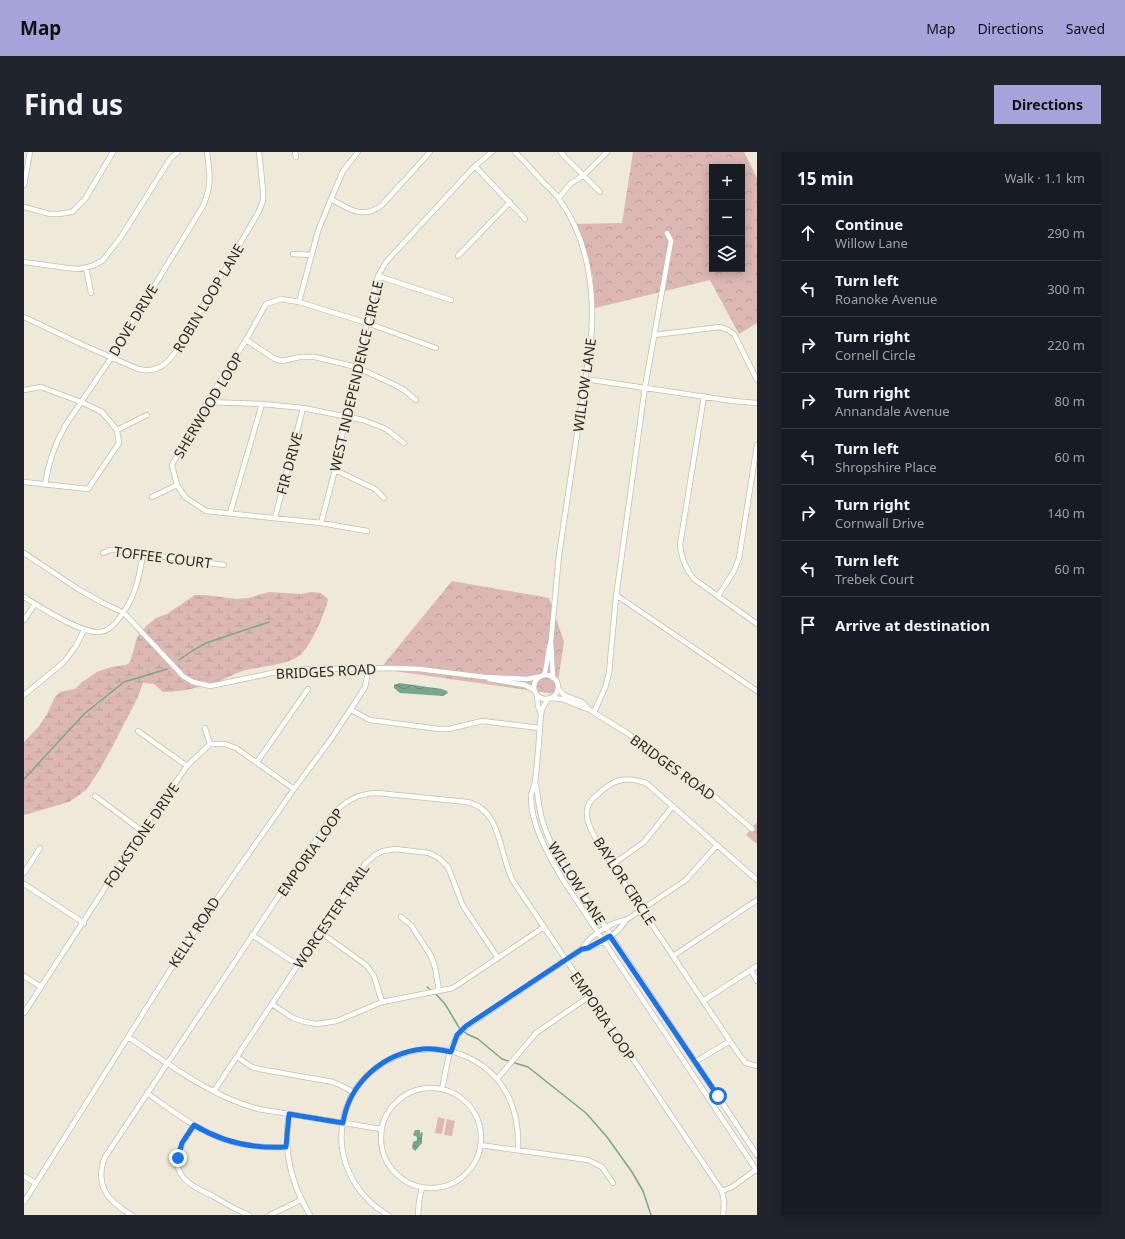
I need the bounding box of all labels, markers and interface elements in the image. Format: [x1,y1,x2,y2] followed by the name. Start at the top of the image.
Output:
[20,15,61,41] text: Map
[926,19,955,38] text: Map
[977,19,1044,38] text: Directions
[1066,19,1105,38] text: Saved
[24,85,123,123] text: Find us
[994,85,1101,124] button: Directions
[709,164,745,272] map controls
[709,164,745,200] button: +
[797,167,854,190] text: 15 min
[1005,169,1085,187] text: Walk · 1.1 km
[709,200,745,236] button: −
[835,214,903,234] text: Continue
[797,222,819,244] icon: ahead
[1047,224,1085,242] text: 290 m
[835,234,908,252] text: Willow Lane
[709,236,745,272] button: layers
[168,240,248,356] street label: ROBIN LOOP LANE
[835,270,899,290] text: Turn left
[797,278,819,300] icon: left
[325,279,387,473] street label: WEST INDEPENDENCE CIRCLE
[1047,280,1085,298] text: 300 m
[104,281,162,359] street label: DOVE DRIVE
[835,290,937,308] text: Roanoke Avenue
[835,326,910,346] text: Turn right
[797,334,819,356] icon: right
[1047,336,1085,354] text: 220 m
[568,337,600,433] street label: WILLOW LANE
[835,346,916,364] text: Cornell Circle
[169,348,247,462] street label: SHERWOOD LOOP
[835,382,910,402] text: Turn right
[797,390,819,412] icon: right
[1055,392,1085,410] text: 80 m
[835,402,950,420] text: Annandale Avenue
[272,430,306,496] street label: FIR DRIVE
[835,438,899,458] text: Turn left
[797,446,819,468] icon: left
[1055,448,1085,466] text: 60 m
[835,458,937,476] text: Shropshire Place
[835,494,910,514] text: Turn right
[797,502,819,524] icon: right
[1047,504,1085,522] text: 140 m
[835,514,924,532] text: Cornwall Drive
[113,542,213,572] street label: TOFFEE COURT
[835,550,899,570] text: Turn left
[797,558,819,580] icon: left
[1055,560,1085,578] text: 60 m
[835,570,914,588] text: Trebek Court
[797,614,819,636] icon: arrive
[835,615,990,635] text: Arrive at destination
[275,659,377,683] street label: BRIDGES ROAD
[627,730,719,804] street label: BRIDGES ROAD
[99,779,183,891] street label: FOLKSTONE DRIVE
[273,804,347,900] street label: EMPORIA LOOP
[589,833,661,929] street label: BAYLOR CIRCLE
[544,838,610,928] street label: WILLOW LANE
[289,860,373,972] street label: WORCESTER TRAIL
[164,893,224,971] street label: KELLY ROAD
[566,968,640,1064] street label: EMPORIA LOOP
[709,1087,727,1105] route start
[169,1149,187,1167] route end

